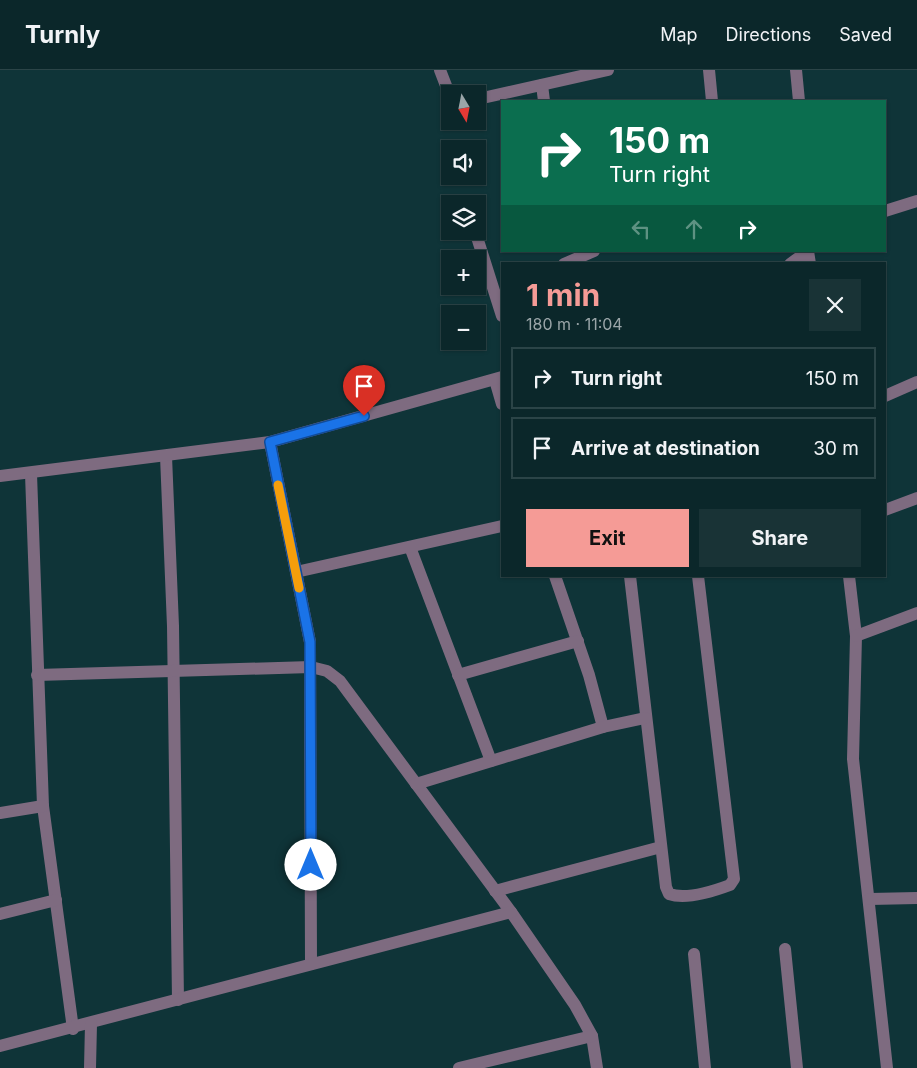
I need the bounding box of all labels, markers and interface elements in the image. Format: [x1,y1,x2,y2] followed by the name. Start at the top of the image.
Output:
[25,20,100,49] text: Turnly
[660,24,698,45] text: Map
[726,24,811,45] text: Directions
[839,24,892,45] text: Saved
[441,85,486,130] north arrow
[441,85,486,350] map controls
[609,119,710,161] text: 150 m
[526,120,591,185] icon: right
[441,140,486,185] button: sound
[609,161,710,187] text: Turn right
[441,195,486,240] button: layers
[627,215,655,243] icon: left
[680,215,708,243] icon: ahead
[733,215,761,243] icon: right
[441,250,486,295] button: +
[526,277,600,313] text: 1 min
[809,279,861,331] button: close
[441,305,486,350] button: −
[526,314,623,334] text: 180 m · 11:04
[528,364,556,392] icon: right
[343,365,385,416] pin
[571,367,662,390] text: Turn right
[806,367,859,390] text: 150 m
[350,372,378,400] icon: arrive
[528,434,556,462] icon: arrive
[571,437,760,460] text: Arrive at destination
[813,437,859,460] text: 30 m
[526,509,689,567] button: Exit
[699,509,861,567] button: Share
[284,838,336,890] position arrow

